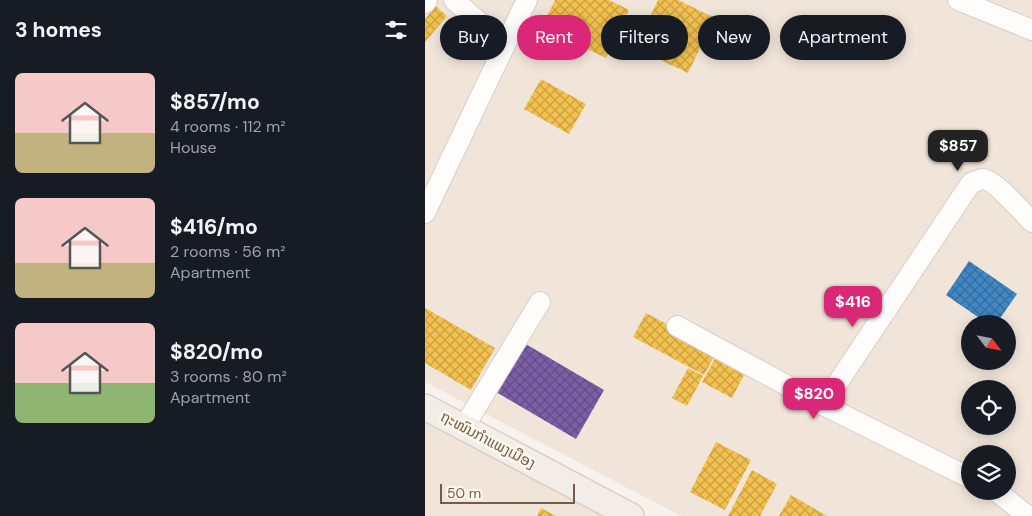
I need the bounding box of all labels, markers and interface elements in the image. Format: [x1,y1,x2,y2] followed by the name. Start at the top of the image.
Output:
[440,15,507,60] chip: Buy
[517,15,591,60] chip: Rent
[601,15,688,60] chip: Filters
[698,15,770,60] chip: New
[780,15,906,60] chip: Apartment
[15,16,102,44] text: 3 homes
[382,16,410,44] icon: filters
[170,88,260,116] text: $857/mo
[55,93,115,153] icon: home
[170,116,286,137] text: 4 rooms · 112 m²
[928,130,988,172] pin: $857
[939,135,977,156] text: $857
[170,137,217,158] text: House
[170,213,258,241] text: $416/mo
[55,218,115,278] icon: home
[170,241,286,262] text: 2 rooms · 56 m²
[170,262,250,283] text: Apartment
[823,286,883,328] pin: $416
[835,291,871,312] text: $416
[961,315,1016,370] north arrow
[961,315,1016,500] map controls
[170,338,263,366] text: $820/mo
[55,343,115,403] icon: home
[170,366,287,387] text: 3 rooms · 80 m²
[784,378,844,420] pin: $820
[961,380,1016,435] button: locate
[794,383,834,404] text: $820
[170,387,250,408] text: Apartment
[437,406,539,474] street label: ຖະໜົນກຳແພງເມືອງ
[961,445,1016,500] button: layers
[440,481,575,504] scale bar
[447,484,481,502] text: 50 m

